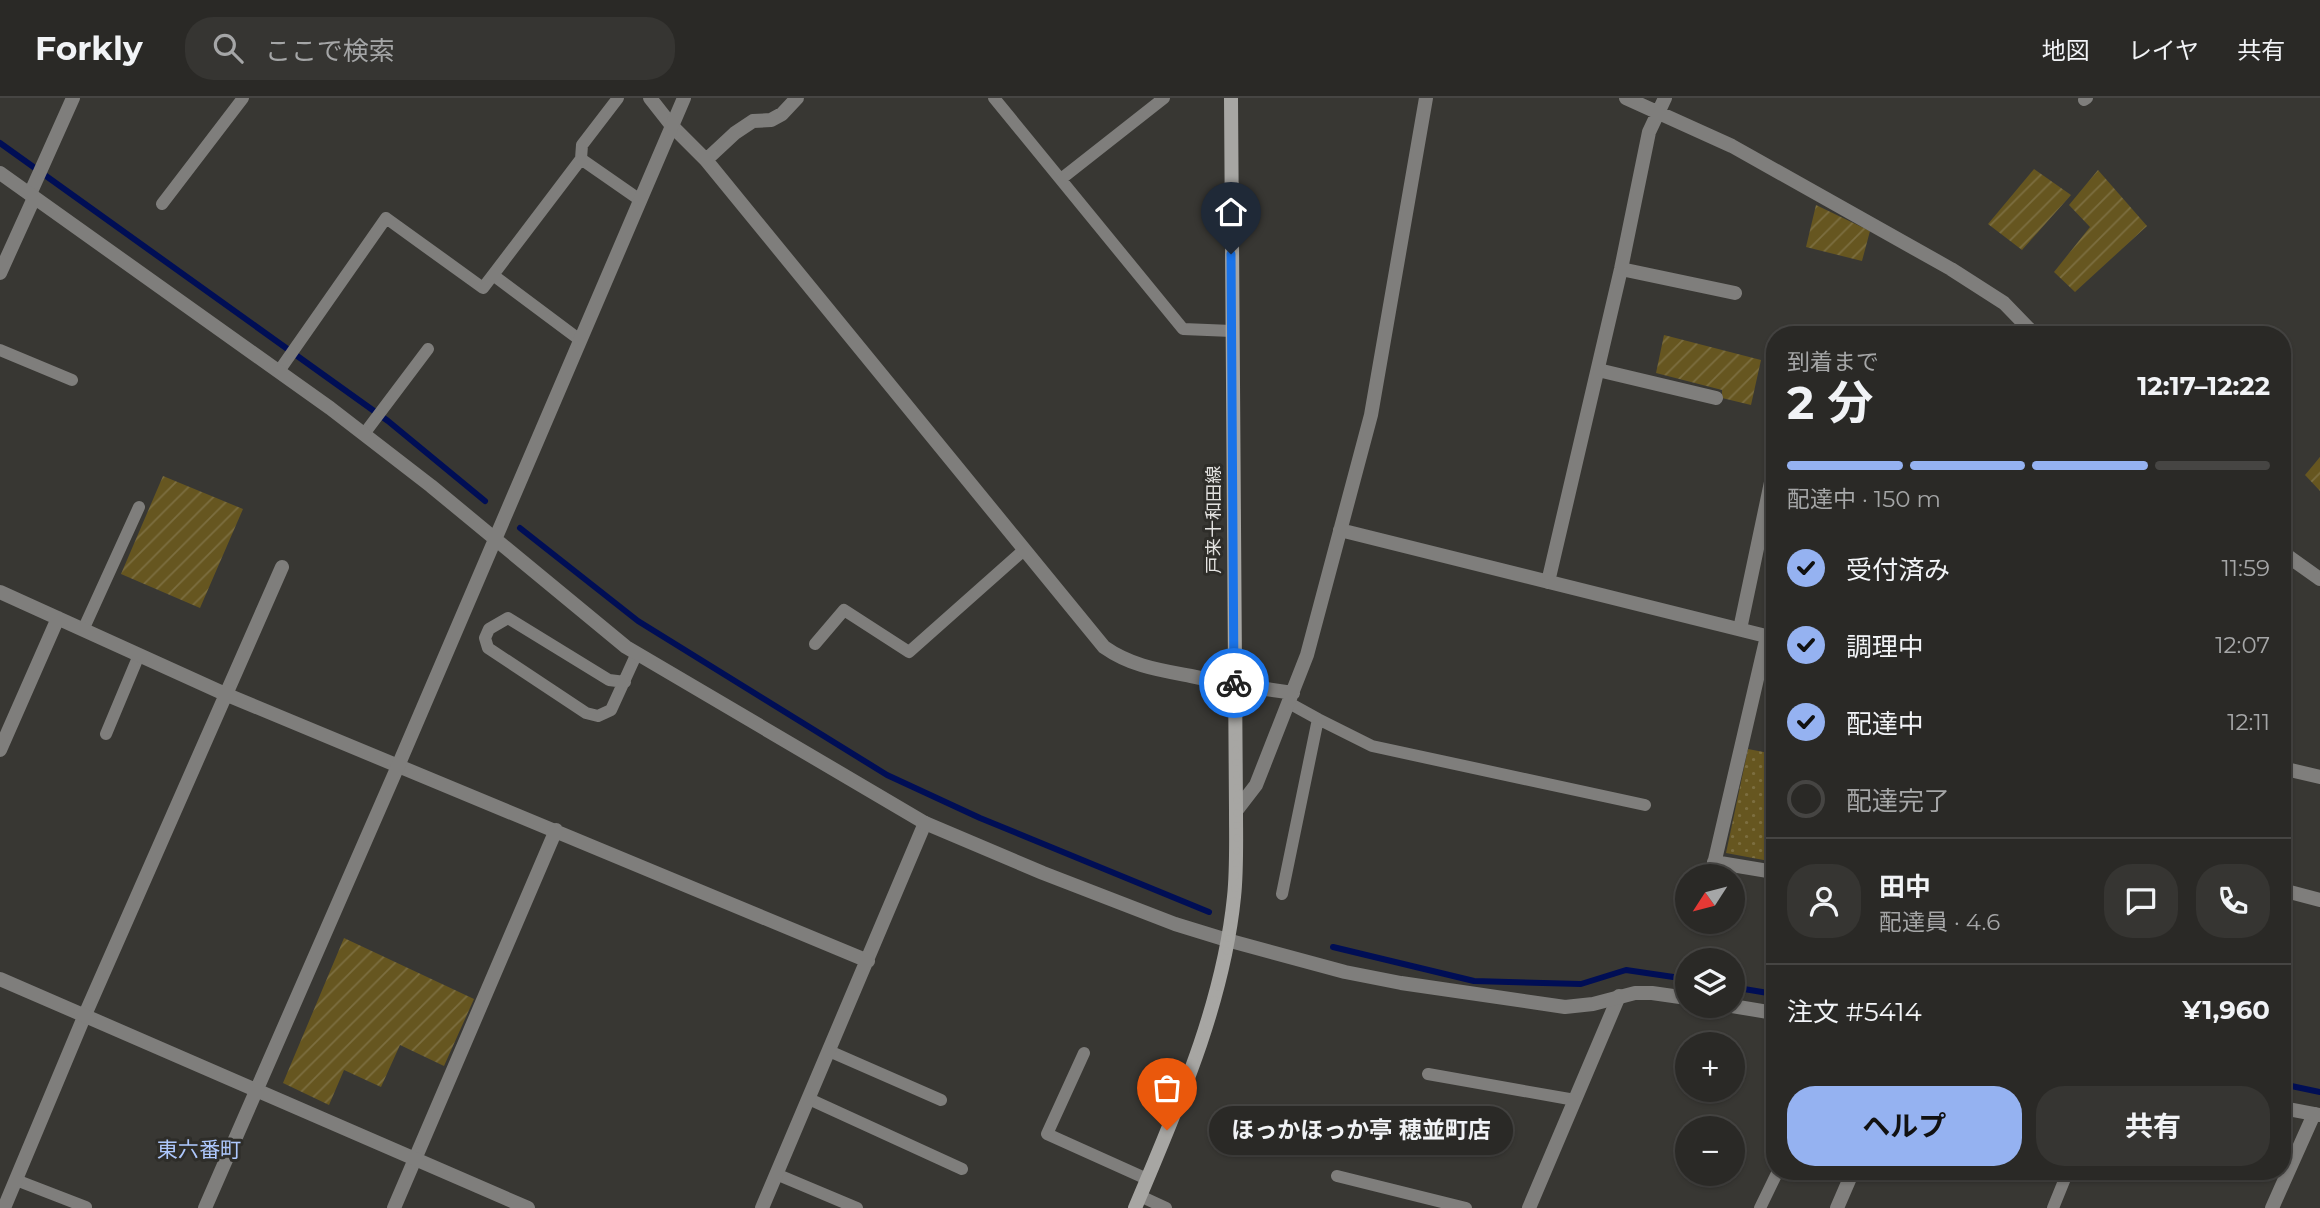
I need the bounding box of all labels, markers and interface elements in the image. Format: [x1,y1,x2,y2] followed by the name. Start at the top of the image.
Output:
[185,17,675,80] search box
[35,28,143,68] text: Forkly
[209,29,247,67] icon: search
[265,35,395,67] text: ここで検索
[2042,36,2090,65] text: 地図
[2128,36,2199,65] text: レイヤ
[2237,36,2285,65] text: 共有
[1201,182,1261,254] pin
[1212,193,1250,231] icon: home
[1787,348,1879,376] text: 到着まで
[2137,370,2270,402] text: 12:17–12:22
[1787,374,1873,431] text: 2 分
[1203,466,1225,574] street label: 戸来十和田線
[1787,485,1941,513] text: 配達中 · 150 m
[1787,549,1825,587] icon: check
[1846,554,1950,586] text: 受付済み
[2221,554,2270,582] text: 11:59
[1787,626,1825,664] icon: check
[1846,631,1924,663] text: 調理中
[2215,631,2270,659] text: 12:07
[1199,648,1269,718] courier
[1215,664,1253,702] icon: bike
[1787,703,1825,741] icon: check
[1846,708,1924,740] text: 配達中
[2227,708,2270,736] text: 12:11
[1846,785,1950,817] text: 配達完了
[1675,864,1745,934] north arrow
[1675,864,1745,1186] map controls
[1787,864,1861,938] button: person
[2104,864,2178,938] button: chat
[2196,864,2270,938] button: phone
[1879,871,1931,903] text: 田中
[1879,908,2000,936] text: 配達員 · 4.6
[1675,948,1745,1018] button: layers
[2182,994,2270,1026] text: ¥1,960
[1787,996,1922,1028] text: 注文 #5414
[1675,1032,1745,1102] button: +
[1137,1058,1197,1130] pin
[1148,1069,1186,1107] icon: bag
[1787,1086,2022,1166] button: ヘルプ
[2036,1086,2270,1166] button: 共有
[1209,1105,1514,1154] callout: ほっかほっか亭 穂並町店
[1231,1116,1491,1144] text: ほっかほっか亭 穂並町店
[1675,1116,1745,1186] button: −
[157,1137,241,1162] district label: 東六番町

